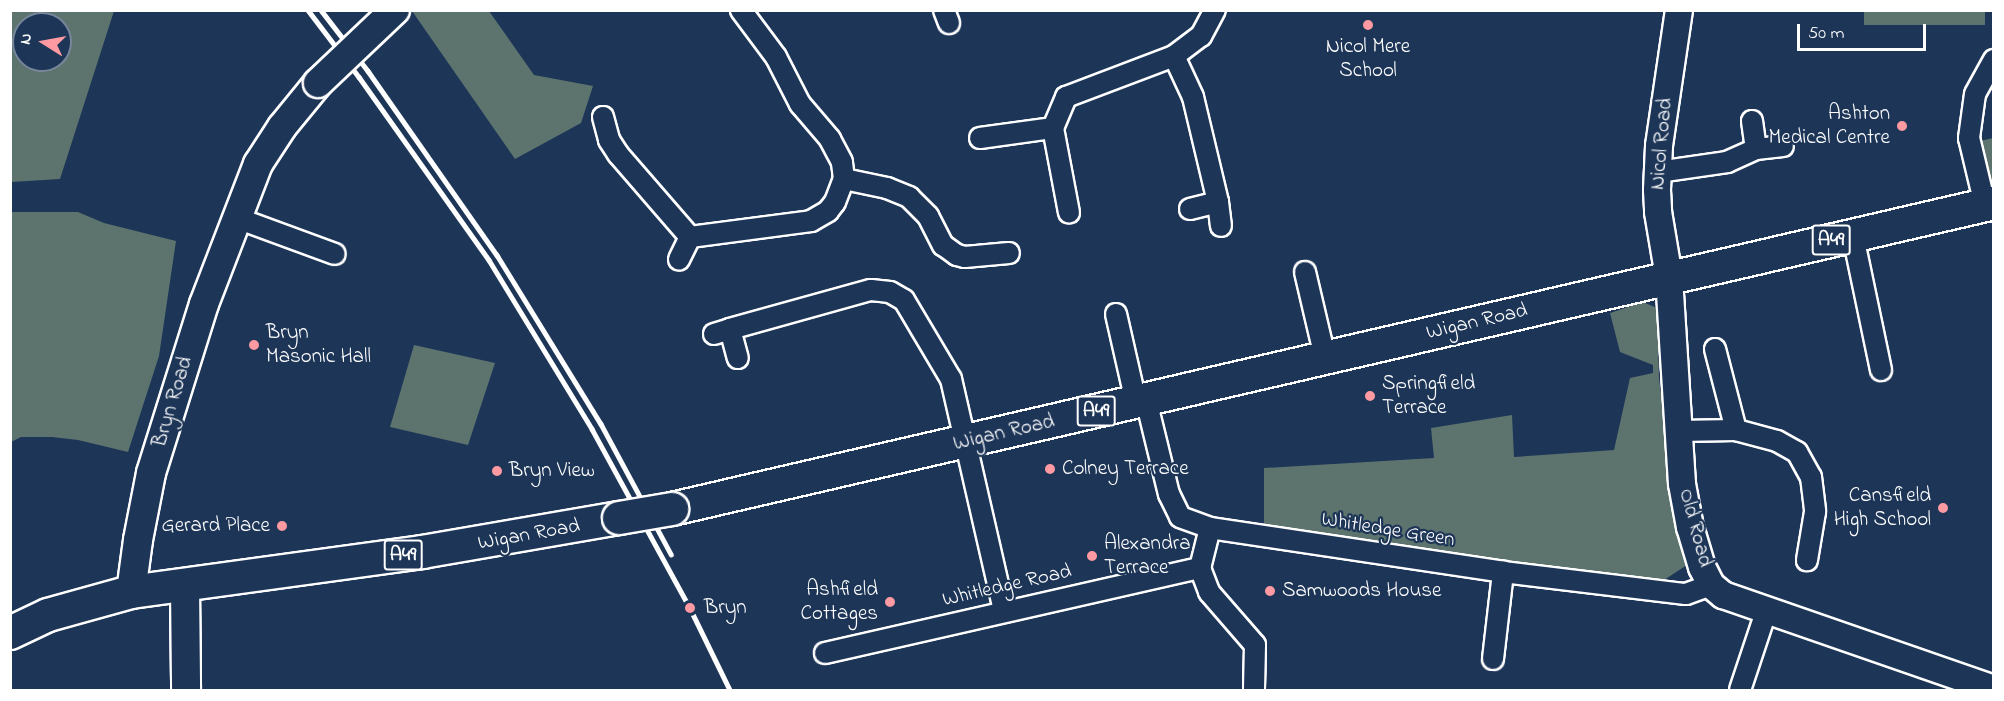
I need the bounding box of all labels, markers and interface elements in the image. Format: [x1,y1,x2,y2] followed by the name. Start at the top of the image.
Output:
[12,12,72,72] north arrow
[1800,12,1929,50] scale bar
[1361,18,1375,32] marker: Nicol Mere School
[1808,21,1845,47] text: 50 m
[13,31,39,47] text: N
[1326,34,1410,84] place label: Nicol Mere School
[1645,97,1679,191] street label: Nicol Road
[1769,101,1890,151] place label: Ashton Medical Centre
[1895,119,1909,133] marker: Ashton Medical Centre
[1812,223,1850,257] road number: A49
[1424,298,1530,346] street label: Wigan Road
[266,320,371,370] place label: Bryn Masonic Hall
[247,338,261,352] marker: Bryn Masonic Hall
[147,354,199,450] street label: Bryn Road
[1382,371,1475,421] place label: Springfield Terrace
[1363,389,1377,403] marker: Springfield Terrace
[1076,394,1116,428] road number: A49
[951,409,1057,457] street label: Wigan Road
[1062,456,1189,482] place label: Colney Terrace
[509,458,595,484] place label: Bryn View
[1043,462,1057,476] marker: Colney Terrace
[490,464,504,478] marker: Bryn View
[1834,483,1931,533] place label: Cansfield High School
[1672,486,1718,570] street label: Old Road
[1936,501,1950,515] marker: Cansfield High School
[1319,507,1457,553] street label: Whitledge Green
[162,513,270,539] place label: Gerard Place
[476,514,582,556] street label: Wigan Road
[275,519,289,533] marker: Gerard Place
[1104,531,1191,581] place label: Alexandra Terrace
[384,538,422,572] road number: A49
[1085,549,1099,563] marker: Alexandra Terrace
[940,559,1074,613] street label: Whitledge Road
[801,577,878,627] place label: Ashfield Cottages
[1282,578,1441,604] place label: Samwoods House
[1263,584,1277,598] marker: Samwoods House
[704,595,747,621] place label: Bryn
[883,595,897,609] marker: Ashfield Cottages
[681,599,699,617] marker: Bryn

